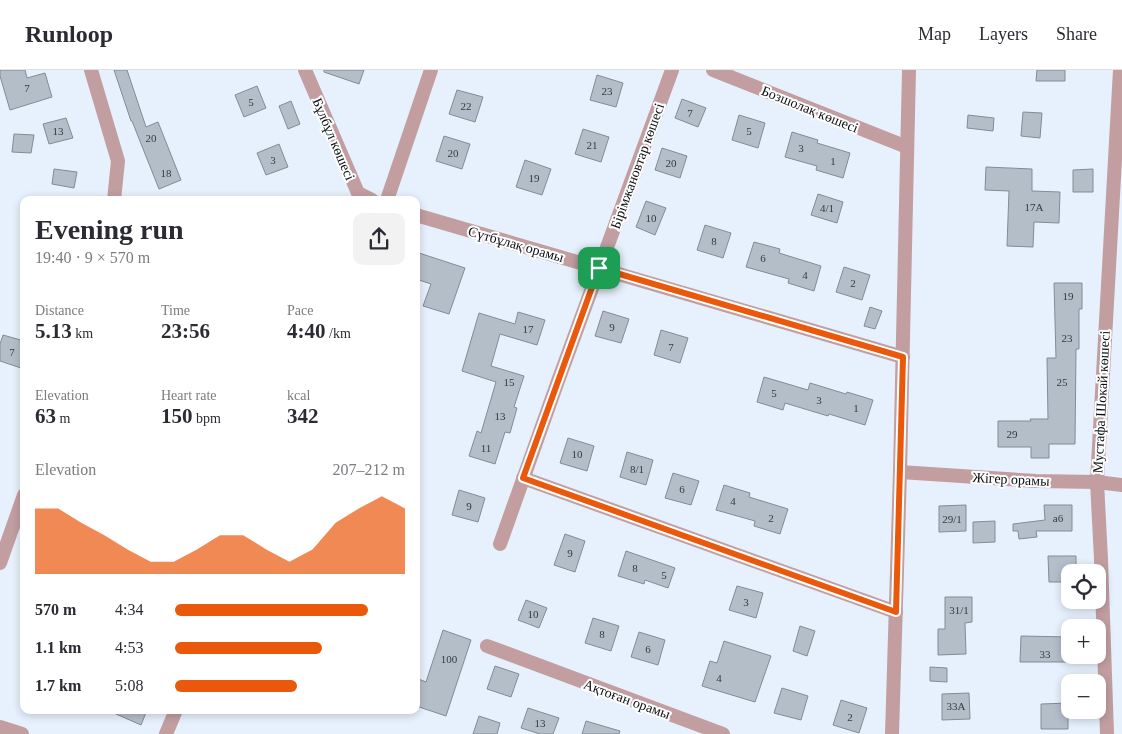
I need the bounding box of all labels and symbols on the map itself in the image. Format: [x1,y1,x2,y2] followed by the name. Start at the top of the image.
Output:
[24,82,30,94] house number: 7
[759,83,860,136] street label: Бозшолақ көшесі
[602,85,613,97] house number: 23
[248,96,254,108] house number: 5
[309,96,358,183] street label: Бұлбұл көшесі
[461,100,472,112] house number: 22
[608,101,667,231] street label: Бірімжановтар көшесі
[687,107,693,119] house number: 7
[53,125,64,137] house number: 13
[746,125,752,137] house number: 5
[146,132,157,144] house number: 20
[587,139,598,151] house number: 21
[798,142,804,154] house number: 3
[448,147,459,159] house number: 20
[270,154,276,166] house number: 3
[830,155,836,167] house number: 1
[666,157,677,169] house number: 20
[161,167,172,179] house number: 18
[529,172,540,184] house number: 19
[1025,201,1044,213] house number: 17А
[820,202,834,214] house number: 4/1
[646,212,657,224] house number: 10
[466,224,566,265] street label: Cүтбұлақ орамы
[711,235,717,247] house number: 8
[578,247,620,289] pin
[760,252,766,264] house number: 6
[802,269,808,281] house number: 4
[850,277,856,289] house number: 2
[1063,290,1074,302] house number: 19
[609,321,615,333] house number: 9
[523,323,534,335] house number: 17
[1090,330,1113,474] street label: Мустафа Шокай көшесі
[1062,332,1073,344] house number: 23
[668,341,674,353] house number: 7
[9,346,15,358] house number: 7
[504,376,515,388] house number: 15
[1057,376,1068,388] house number: 25
[771,387,777,399] house number: 5
[816,394,822,406] house number: 3
[853,402,859,414] house number: 1
[495,410,506,422] house number: 13
[1007,428,1018,440] house number: 29
[481,442,491,454] house number: 11
[572,448,583,460] house number: 10
[630,463,644,475] house number: 8/1
[972,470,1050,489] street label: Жігер орамы
[679,483,685,495] house number: 6
[730,495,736,507] house number: 4
[466,500,472,512] house number: 9
[768,512,774,524] house number: 2
[1053,512,1064,524] house number: а6
[942,513,962,525] house number: 29/1
[567,547,573,559] house number: 9
[632,562,638,574] house number: 8
[661,569,667,581] house number: 5
[743,596,749,608] house number: 3
[949,604,969,616] house number: 31/1
[528,608,539,620] house number: 10
[599,628,605,640] house number: 8
[645,643,651,655] house number: 6
[1040,648,1051,660] house number: 33
[441,653,458,665] house number: 100
[716,672,722,684] house number: 4
[581,677,673,722] street label: Ақтоған орамы
[947,700,966,712] house number: 33А
[847,711,853,723] house number: 2
[535,717,546,729] house number: 13

